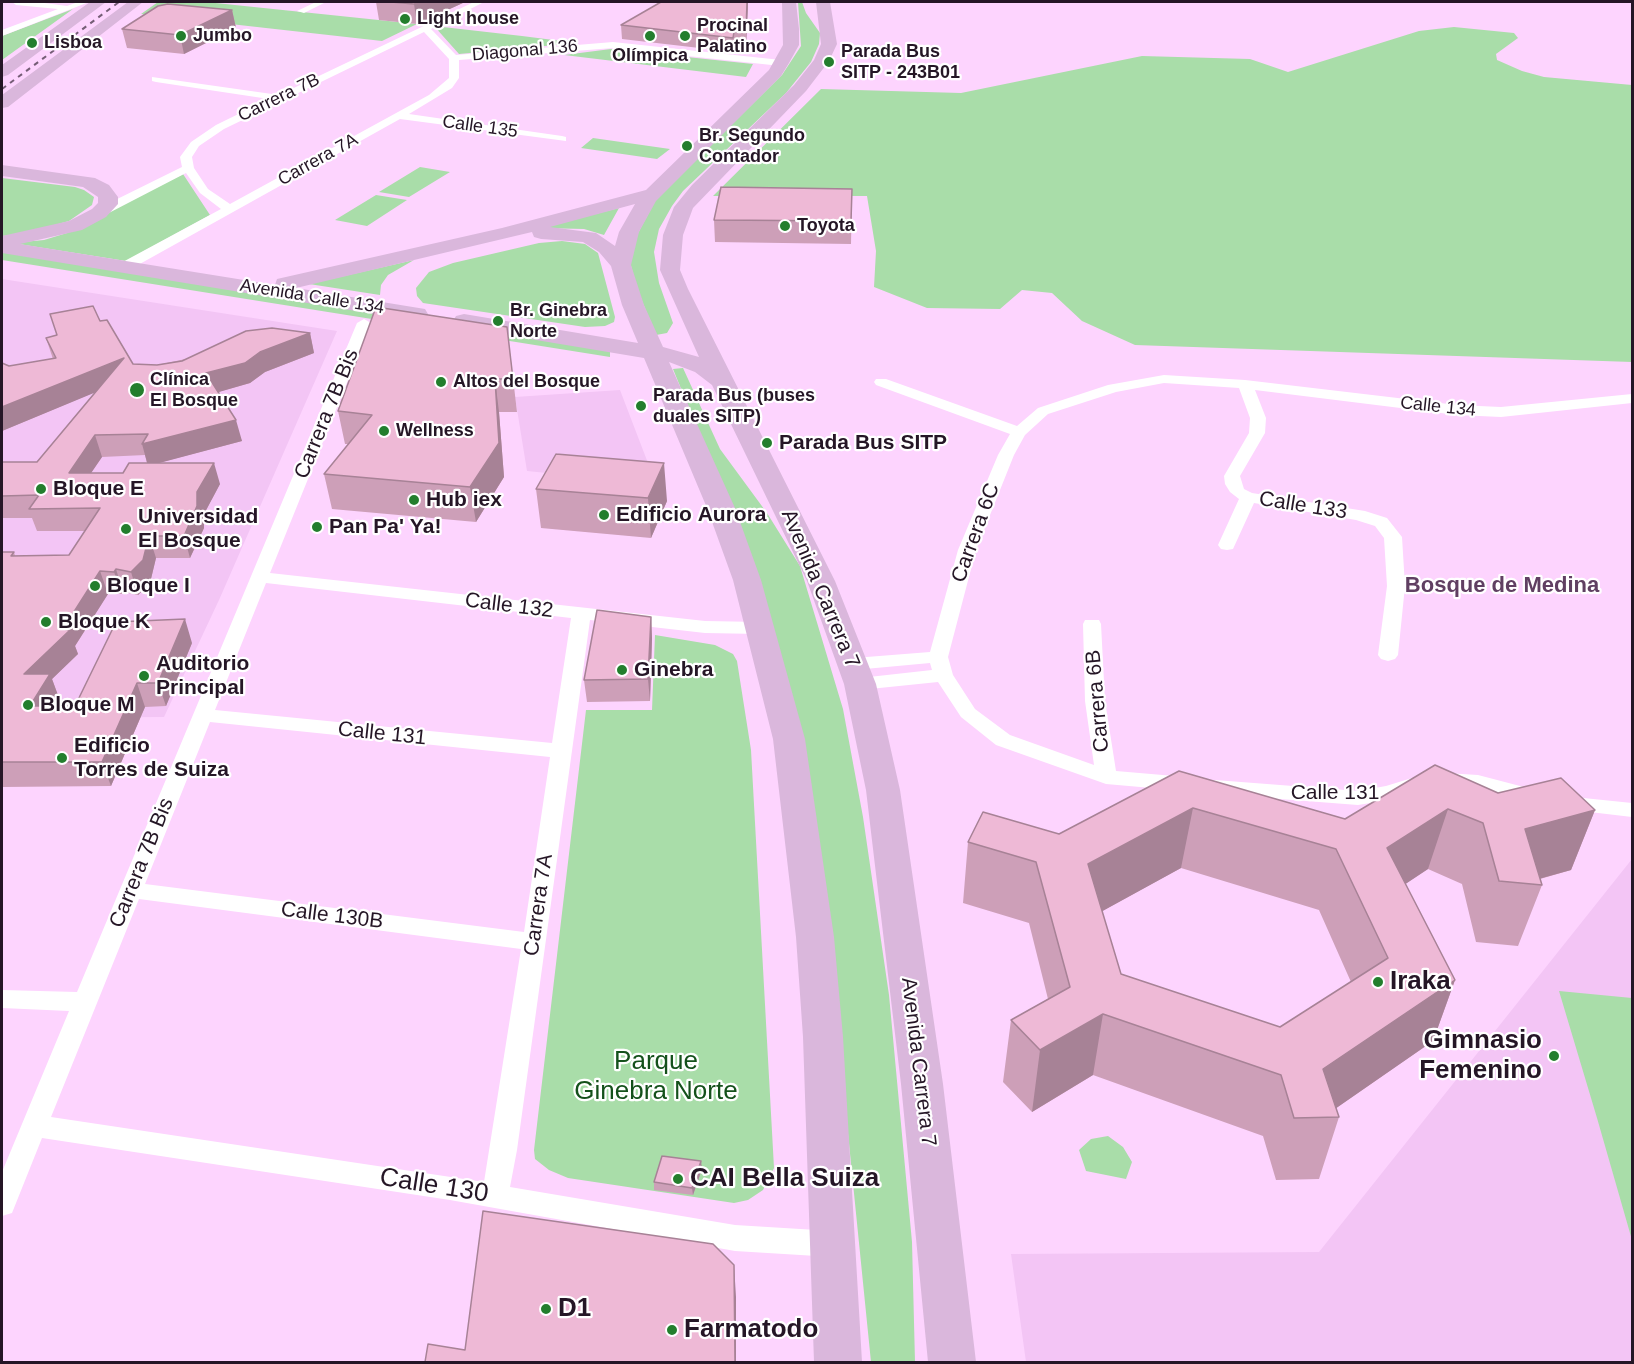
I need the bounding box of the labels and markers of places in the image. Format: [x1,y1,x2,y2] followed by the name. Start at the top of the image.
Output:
[417,8,519,30] place label: Light house
[398,12,412,26] marker: Light house
[697,15,768,57] place label: Procinal Palatino
[193,25,252,47] place label: Jumbo
[174,29,188,43] marker: Jumbo
[643,29,657,43] marker: Olímpica
[678,29,692,43] marker: Procinal Palatino
[44,32,102,54] place label: Lisboa
[25,36,39,50] marker: Lisboa
[841,41,960,84] place label: Parada Bus SITP - 243B01
[612,45,688,67] place label: Olímpica
[822,55,836,69] marker: Parada Bus SITP - 243B01
[699,125,805,168] place label: Br. Segundo Contador
[680,139,694,153] marker: Br. Segundo Contador
[797,215,855,237] place label: Toyota
[778,219,792,233] marker: Toyota
[510,300,607,342] place label: Br. Ginebra Norte
[491,314,505,328] marker: Br. Ginebra Norte
[150,369,238,412] place label: Clínica El Bosque
[453,371,600,393] place label: Altos del Bosque
[434,375,448,389] marker: Altos del Bosque
[128,381,146,399] marker: Clínica El Bosque
[653,385,815,428] place label: Parada Bus (buses duales SITP)
[634,399,648,413] marker: Parada Bus (buses duales SITP)
[396,420,474,442] place label: Wellness
[377,424,391,438] marker: Wellness
[779,430,947,456] place label: Parada Bus SITP
[760,436,774,450] marker: Parada Bus SITP
[53,476,144,502] place label: Bloque E
[34,482,48,496] marker: Bloque E
[426,487,502,513] place label: Hub iex
[407,493,421,507] marker: Hub iex
[616,502,767,528] place label: Edificio Aurora
[138,504,258,554] place label: Universidad El Bosque
[597,508,611,522] marker: Edificio Aurora
[329,514,441,540] place label: Pan Pa' Ya!
[310,520,324,534] marker: Pan Pa' Ya!
[119,522,133,536] marker: Universidad El Bosque
[107,573,190,599] place label: Bloque I
[88,579,102,593] marker: Bloque I
[58,609,150,635] place label: Bloque K
[39,615,53,629] marker: Bloque K
[156,651,249,701] place label: Auditorio Principal
[634,657,713,683] place label: Ginebra
[615,663,629,677] marker: Ginebra
[137,669,151,683] marker: Auditorio Principal
[40,692,134,718] place label: Bloque M
[21,698,35,712] marker: Bloque M
[74,733,229,783] place label: Edificio Torres de Suiza
[55,751,69,765] marker: Edificio Torres de Suiza
[1390,966,1451,998] place label: Iraka
[1371,975,1385,989] marker: Iraka
[1419,1025,1542,1086] place label: Gimnasio Femenino
[1547,1049,1561,1063] marker: Gimnasio Femenino
[690,1163,879,1195] place label: CAI Bella Suiza
[671,1172,685,1186] marker: CAI Bella Suiza
[558,1293,591,1325] place label: D1
[539,1302,553,1316] marker: D1
[684,1314,818,1346] place label: Farmatodo
[665,1323,679,1337] marker: Farmatodo

